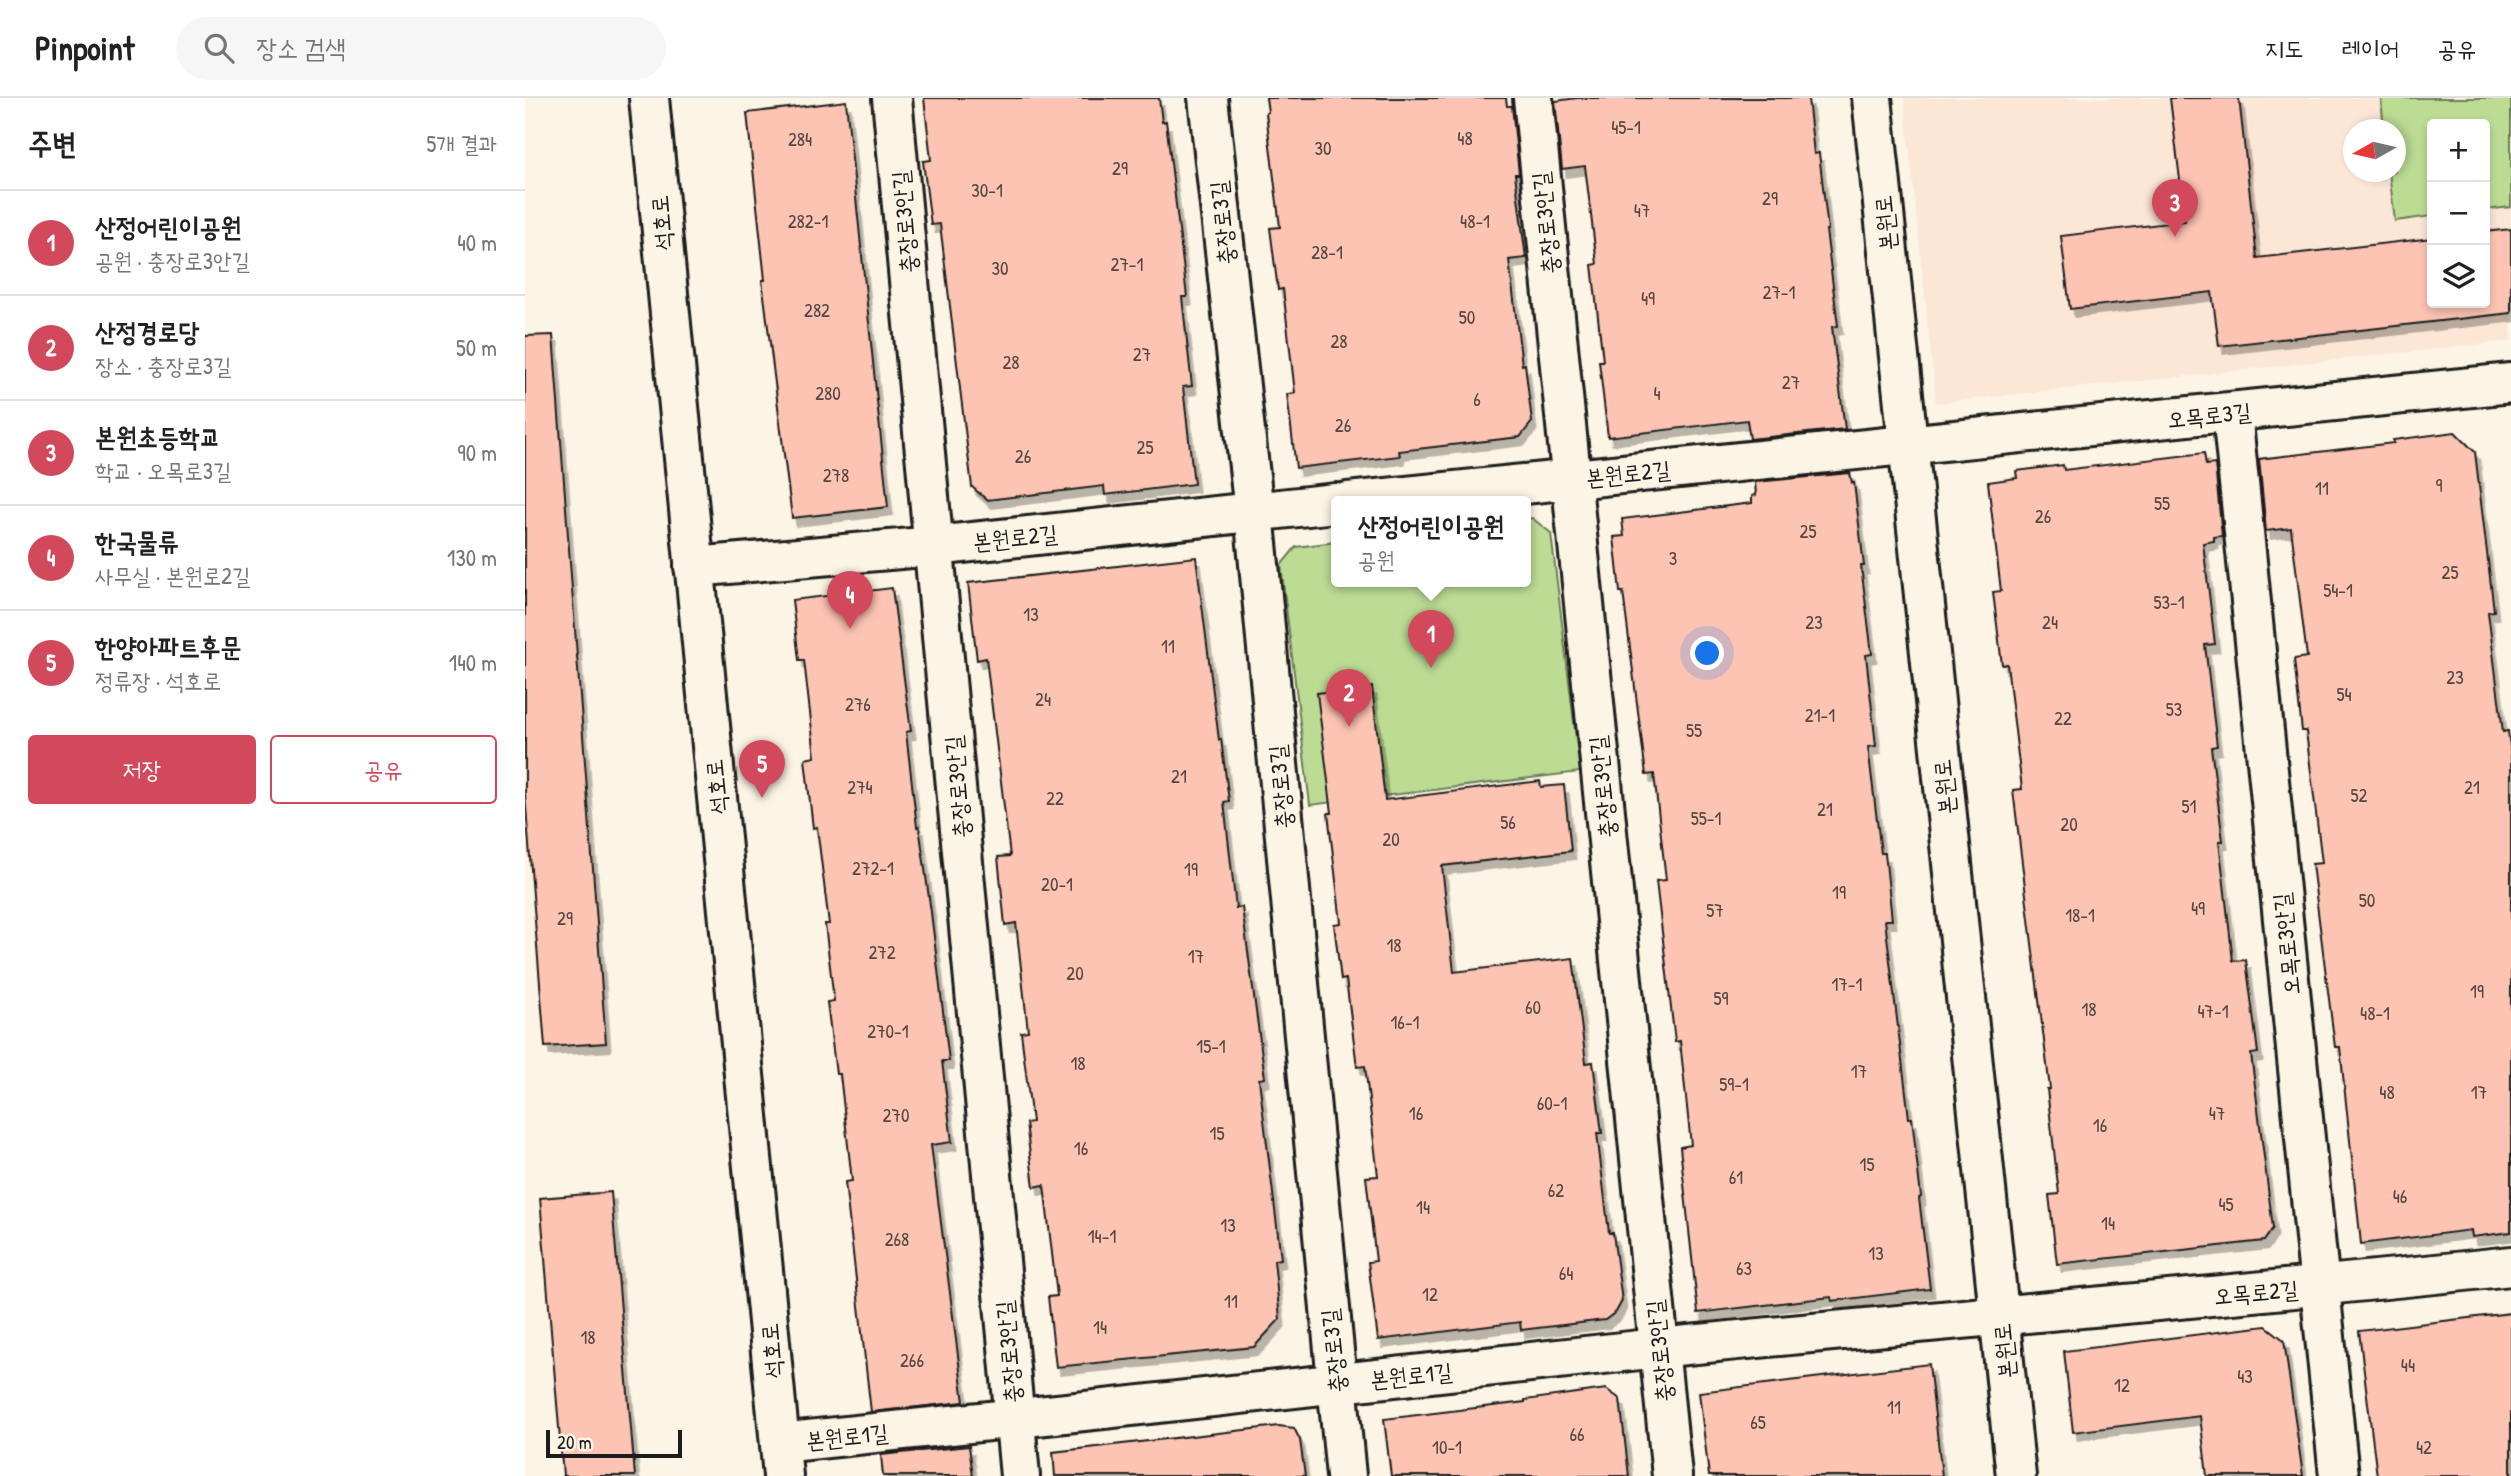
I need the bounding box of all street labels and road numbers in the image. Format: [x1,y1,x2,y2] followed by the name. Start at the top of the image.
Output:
[884,169,924,275] street label: 충장로3안길
[1524,170,1566,276] street label: 충장로3안길
[1202,179,1242,267] street label: 충장로3길
[643,194,679,252] street label: 석호로
[1867,194,1903,252] street label: 본원로
[2165,395,2253,435] street label: 오목로3길
[1584,453,1672,493] street label: 본원로2길
[971,517,1059,557] street label: 본원로2길
[937,734,977,840] street label: 충장로3안길
[1581,734,1623,840] street label: 충장로3안길
[1261,744,1299,830] street label: 충장로3길
[698,758,734,816] street label: 석호로
[1926,758,1962,816] street label: 본원로
[2265,891,2307,997] street label: 오목로3안길
[2212,1273,2300,1311] street label: 오목로2길
[1638,1298,1680,1404] street label: 충장로3안길
[988,1299,1028,1405] street label: 충장로3안길
[1313,1307,1353,1395] street label: 충장로3길
[753,1322,789,1380] street label: 석호로
[1986,1322,2022,1380] street label: 본원로
[1368,1355,1454,1395] street label: 본원로1길
[804,1416,890,1456] street label: 본원로1길

